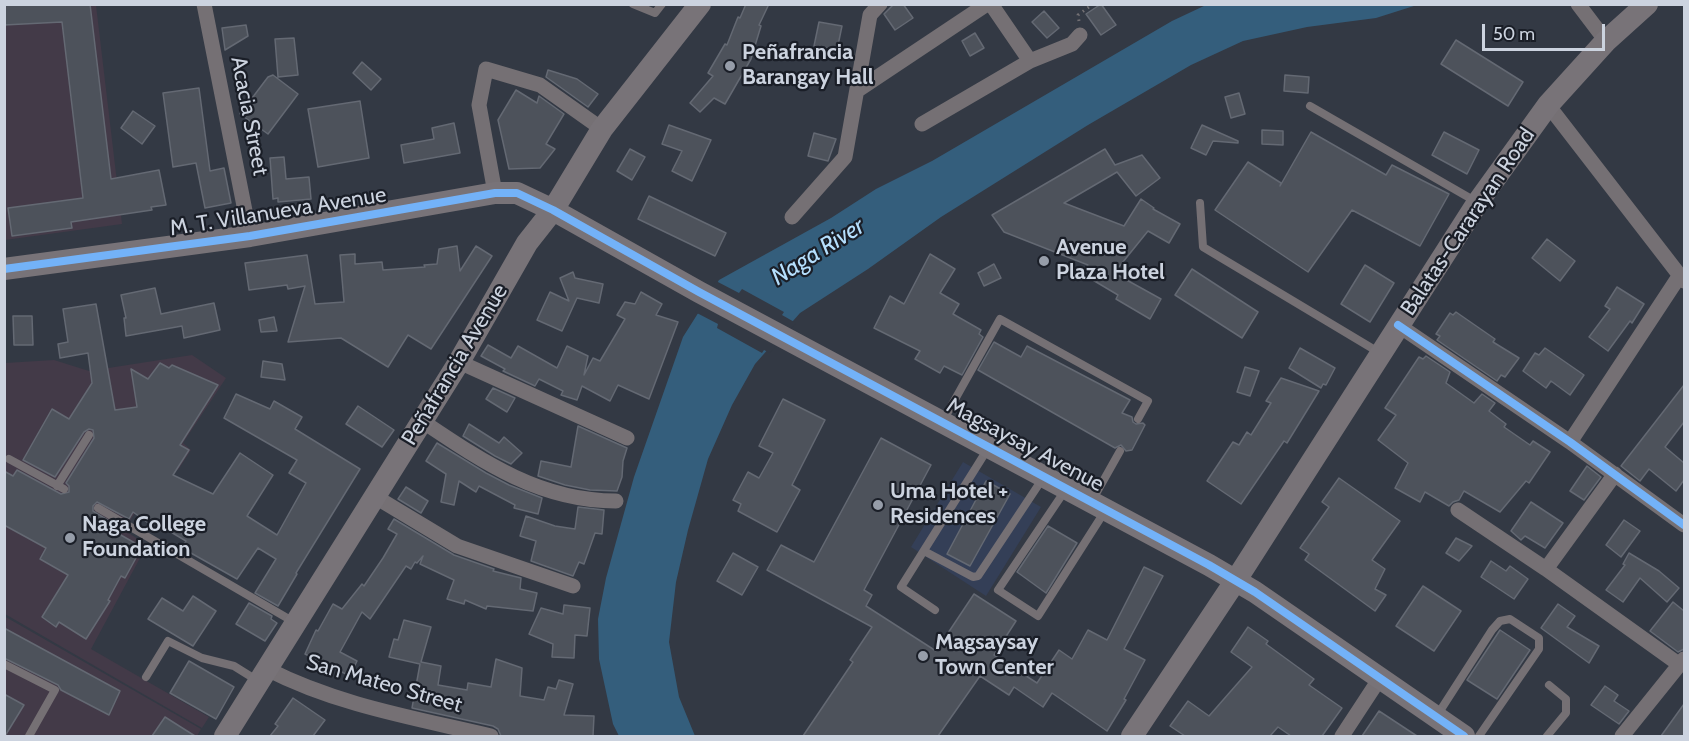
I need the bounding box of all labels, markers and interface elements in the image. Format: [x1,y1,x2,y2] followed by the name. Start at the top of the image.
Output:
[1485,12,1608,50] scale bar
[1493,23,1535,45] text: 50 m
[742,40,874,92] place label: Peñafrancia Barangay Hall
[225,54,273,178] street label: Acacia Street
[723,59,737,73] marker: Peñafrancia Barangay Hall
[1395,123,1541,321] street label: Balatas-Cararayan Road
[168,182,388,242] street label: M. T. Villanueva Avenue
[766,212,870,292] water label: Naga River
[1056,235,1165,286] place label: Avenue Plaza Hotel
[1037,254,1051,268] marker: Avenue Plaza Hotel
[397,280,513,450] street label: Peñafrancia Avenue
[942,392,1108,498] street label: Magsaysay Avenue
[890,479,1008,530] place label: Uma Hotel + Residences
[871,498,885,512] marker: Uma Hotel + Residences
[82,512,206,564] place label: Naga College Foundation
[63,531,77,545] marker: Naga College Foundation
[935,630,1054,682] place label: Magsaysay Town Center
[303,649,465,719] street label: San Mateo Street
[916,649,930,663] marker: Magsaysay Town Center

